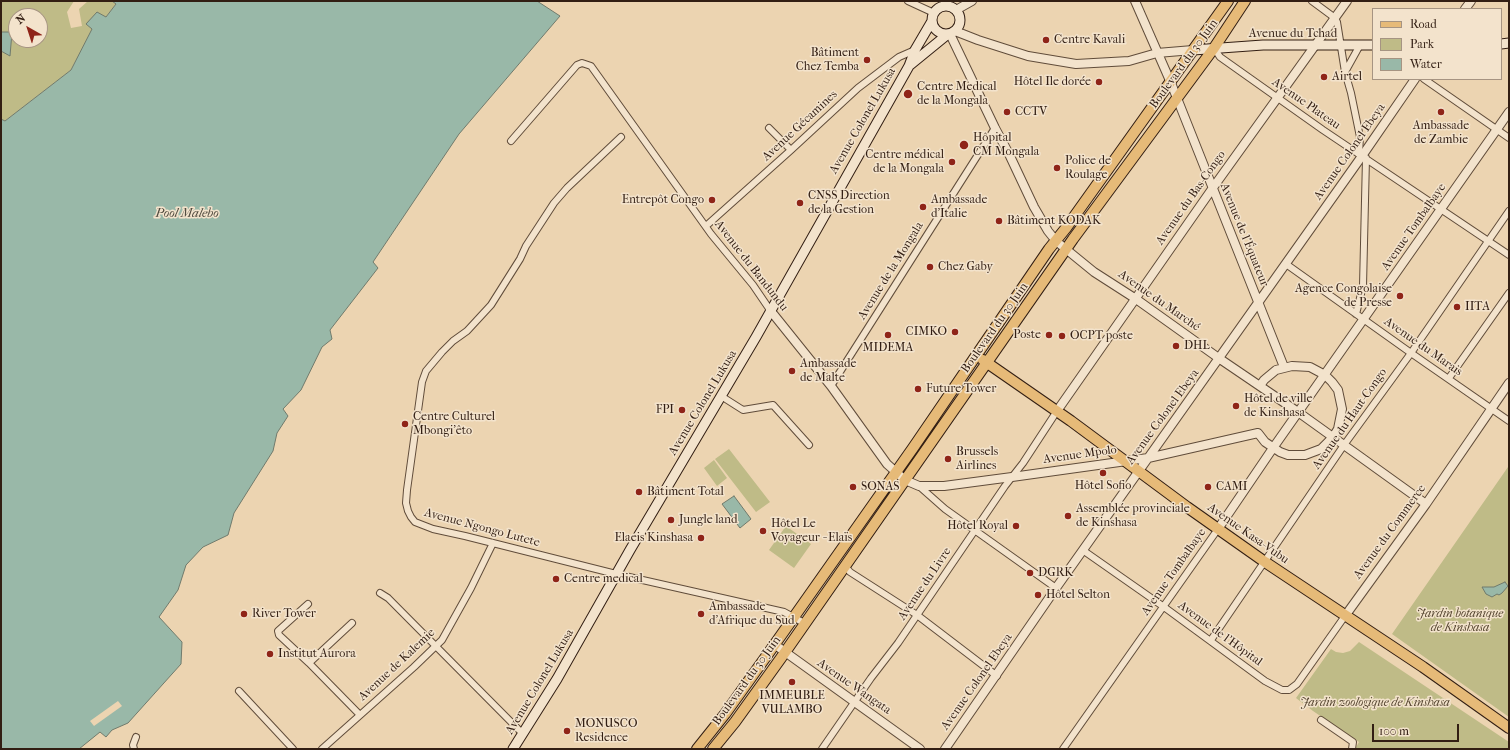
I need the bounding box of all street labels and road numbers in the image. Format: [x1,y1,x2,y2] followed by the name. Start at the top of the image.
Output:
[1147,17,1221,111] street label: Boulevard du 30 Juin
[1249,27,1337,41] street label: Avenue du Tchad
[827,65,899,177] street label: Avenue Colonel Lukusa
[1269,75,1343,133] street label: Avenue Plateau
[759,88,841,164] street label: Avenue Gécamines
[1311,101,1389,203] street label: Avenue Colonel Ebeya
[1153,148,1229,248] street label: Avenue du Bas-Congo
[1217,181,1271,289] street label: Avenue de l'Équateur
[1379,181,1449,273] street label: Avenue Tombalbaye
[711,218,791,314] street label: Avenue du Bandundu
[855,220,927,322] street label: Avenue de la Mongala
[1115,267,1203,335] street label: Avenue du Marché
[958,280,1032,376] street label: Boulevard du 30 Juin
[1381,315,1465,379] street label: Avenue du Marais
[666,348,740,458] street label: Avenue Colonel Lukusa
[1124,366,1202,468] street label: Avenue Colonel Ebeya
[1310,366,1390,472] street label: Avenue du Haut-Congo
[1042,443,1118,467] street label: Avenue Mpolo
[1351,482,1429,582] street label: Avenue du Commerce
[1205,501,1291,567] street label: Avenue Kasa-Vubu
[423,506,541,550] street label: Avenue Ngongo Lutete
[1139,526,1209,618] street label: Avenue Tombalbaye
[895,545,955,623] street label: Avenue du Livre
[1175,599,1265,669] street label: Avenue de l’Hôpital
[356,626,438,704] street label: Avenue de Kalemie
[503,627,577,737] street label: Avenue Colonel Lukusa
[938,631,1016,733] street label: Avenue Colonel Ebeya
[710,634,784,728] street label: Boulevard du 30 Juin
[814,656,894,718] street label: Avenue Wangata

